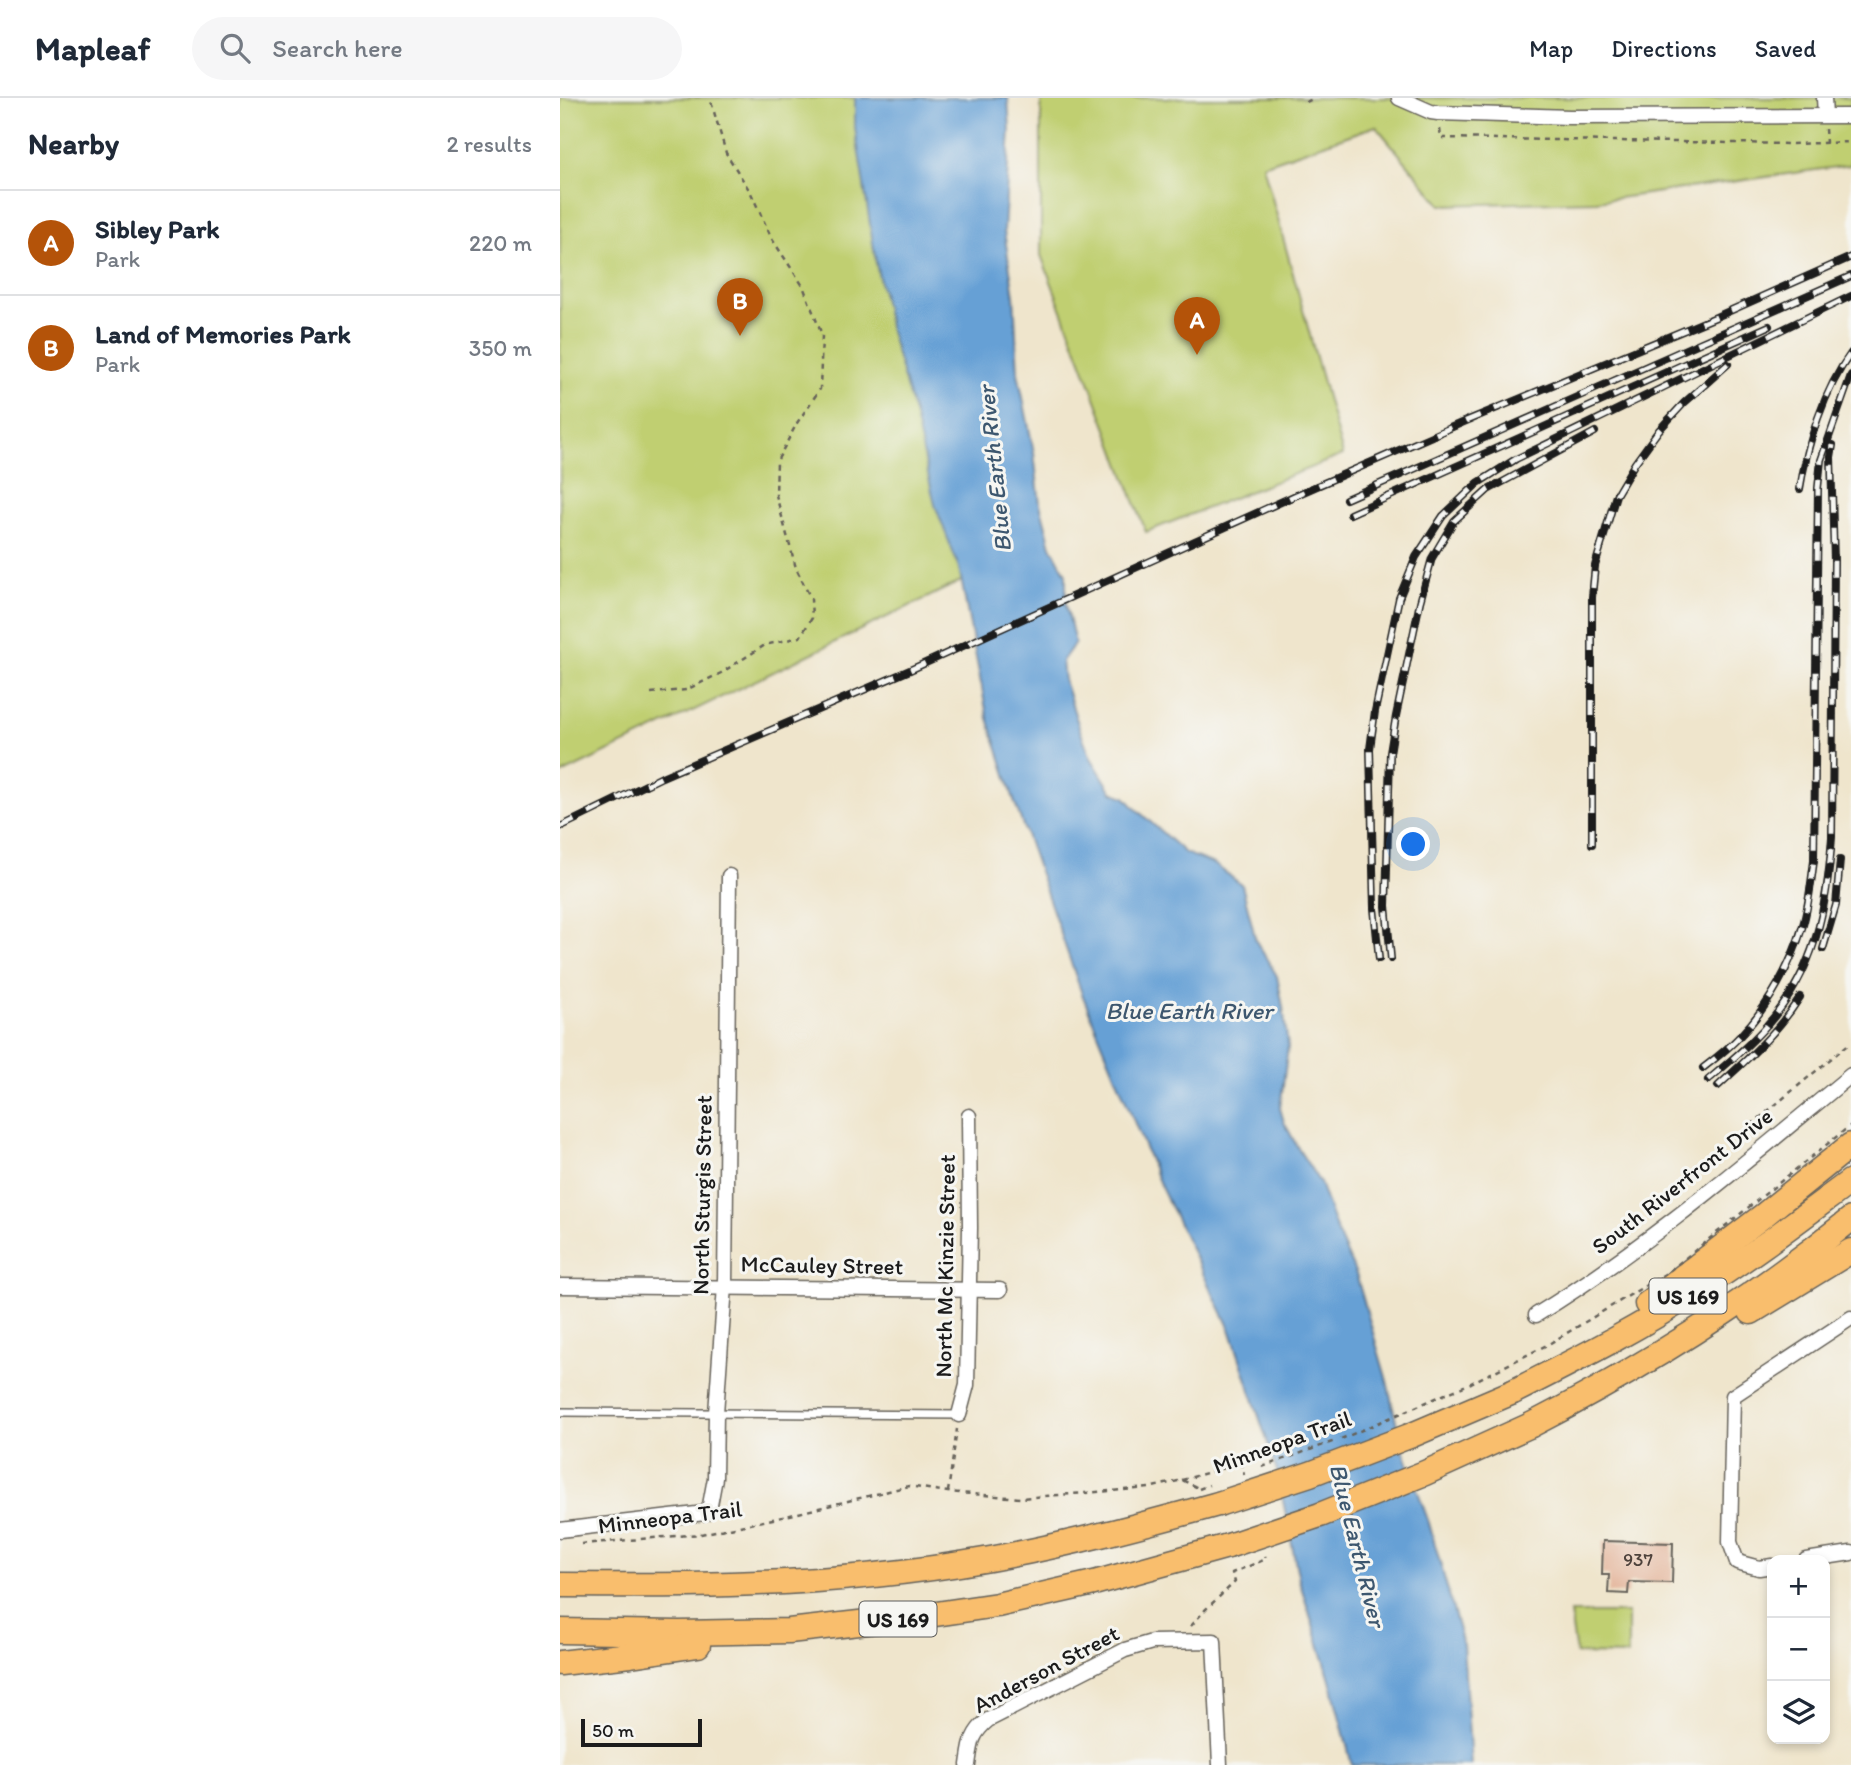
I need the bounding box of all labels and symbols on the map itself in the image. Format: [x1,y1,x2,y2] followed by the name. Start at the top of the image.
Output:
[717,278,763,336] pin: B
[1174,297,1220,355] pin: A
[971,382,1017,554] water label: Blue Earth River
[1396,827,1430,861] your location
[1105,996,1275,1025] water label: Blue Earth River
[686,1095,718,1295] street label: North Sturgis Street
[1586,1102,1778,1260] street label: South Riverfront Drive
[929,1154,961,1378] street label: North Mc Kinzie Street
[740,1250,904,1280] street label: McCauley Street
[1650,1278,1726,1314] road number: US 169
[1209,1404,1355,1480] street label: Minneopa Trail
[1324,1460,1393,1632] water label: Blue Earth River
[596,1494,744,1540] street label: Minneopa Trail
[1623,1548,1653,1571] house number: 937
[860,1602,936,1636] road number: US 169
[968,1619,1124,1719] street label: Anderson Street
[581,1716,702,1748] scale bar

